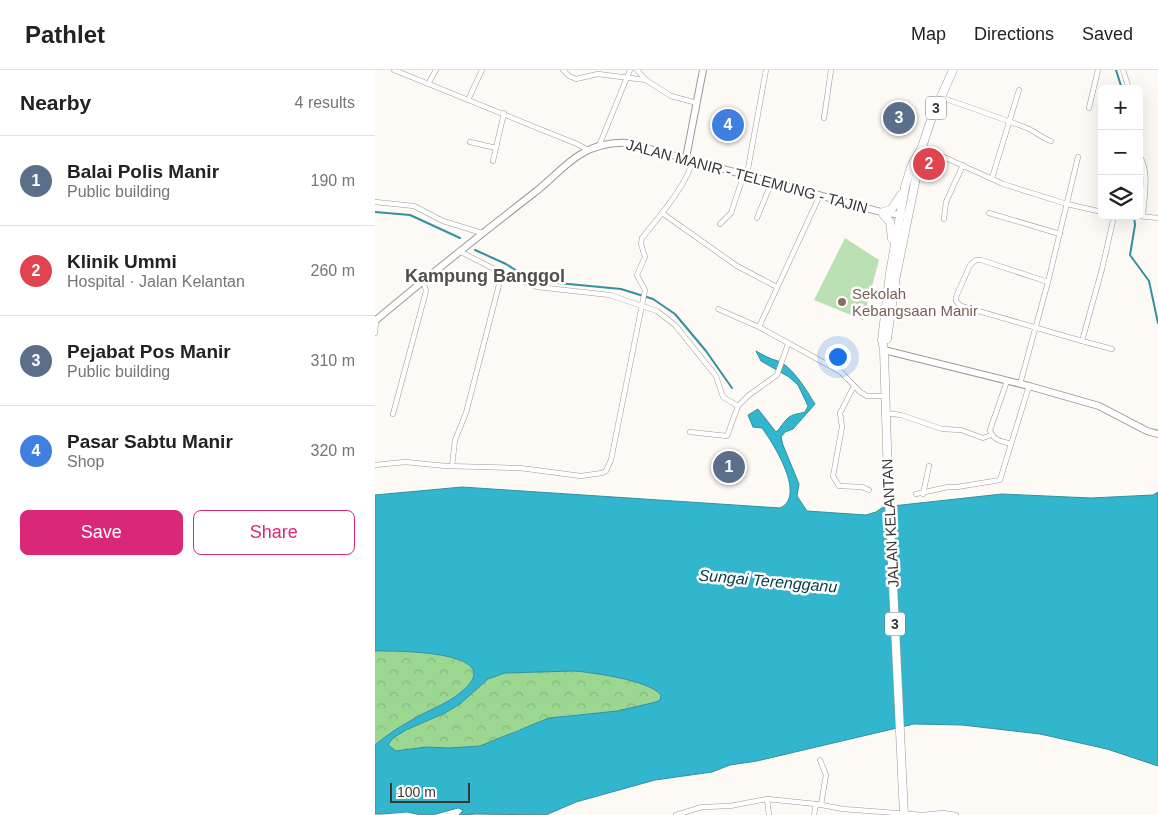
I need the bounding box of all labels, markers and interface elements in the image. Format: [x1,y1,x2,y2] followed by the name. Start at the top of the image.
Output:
[25,21,105,48] text: Pathlet
[911,24,946,44] text: Map
[974,24,1054,44] text: Directions
[1082,24,1133,44] text: Saved
[1098,85,1143,220] map controls
[1098,85,1143,130] button: +
[20,91,91,114] text: Nearby
[295,94,355,111] text: 4 results
[926,96,946,119] road number: 3
[883,99,915,137] pin: 3
[712,106,744,144] pin: 4
[1098,130,1143,175] button: −
[624,136,870,216] street label: JALAN MANIR - TELEMUNG - TAJIN
[913,145,945,183] pin: 2
[67,161,219,182] text: Balai Polis Manir
[32,172,40,189] text: 1
[311,172,355,189] text: 190 m
[1098,175,1143,220] button: layers
[67,183,170,200] text: Public building
[67,251,177,272] text: Klinik Ummi
[32,262,40,279] text: 2
[311,262,355,279] text: 260 m
[405,266,565,286] district label: Kampung Banggol
[67,273,245,290] text: Hospital · Jalan Kelantan
[852,285,978,319] place label: Sekolah Kebangsaan Manir
[836,296,848,308] marker: Sekolah Kebangsaan Manir
[67,341,231,362] text: Pejabat Pos Manir
[825,344,851,370] your location
[32,352,40,369] text: 3
[311,352,355,369] text: 310 m
[67,363,170,380] text: Public building
[67,431,233,452] text: Pasar Sabtu Manir
[32,442,40,459] text: 4
[311,442,355,459] text: 320 m
[713,448,745,486] pin: 1
[67,453,104,470] text: Shop
[878,458,902,588] street label: JALAN KELANTAN
[20,510,183,555] button: Save
[193,510,355,555] button: Share
[698,566,838,596] water label: Sungai Terengganu
[885,612,905,636] road number: 3
[390,780,470,803] scale bar
[397,784,436,800] text: 100 m

